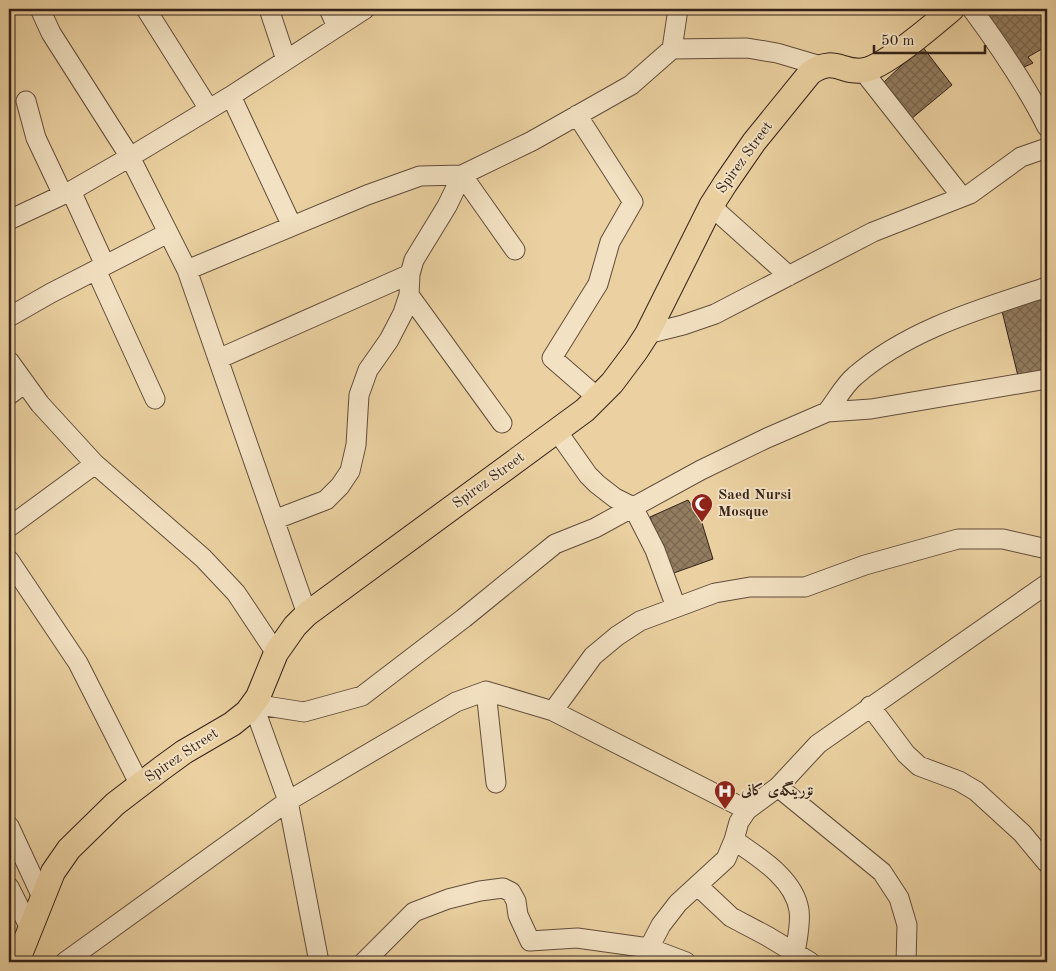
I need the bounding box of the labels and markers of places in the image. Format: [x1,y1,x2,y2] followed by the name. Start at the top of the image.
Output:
[718,488,791,520] place label: Saed Nursi Mosque
[690,492,714,523] mosque icon: Saed Nursi Mosque
[713,779,737,810] hospital icon: نۆرینگەی کانی
[740,780,814,800] place label: نۆرینگەی کانی

